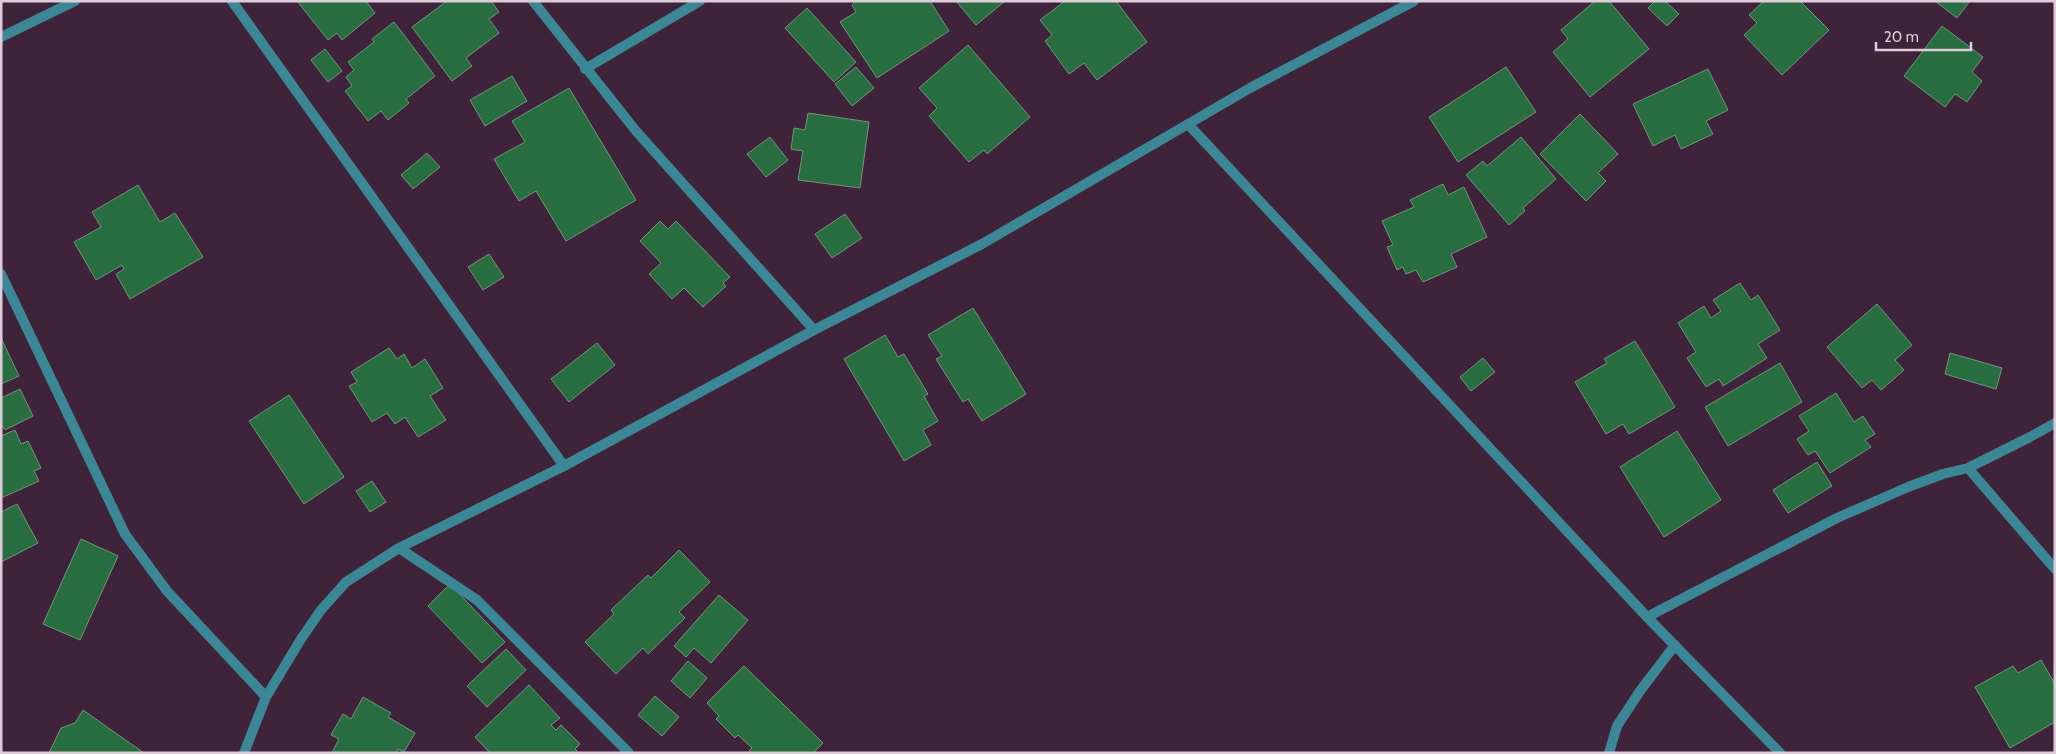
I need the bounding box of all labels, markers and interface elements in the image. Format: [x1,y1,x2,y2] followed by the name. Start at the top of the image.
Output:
[1876,20,1971,52] scale bar
[1884,28,1919,46] text: 20 m

